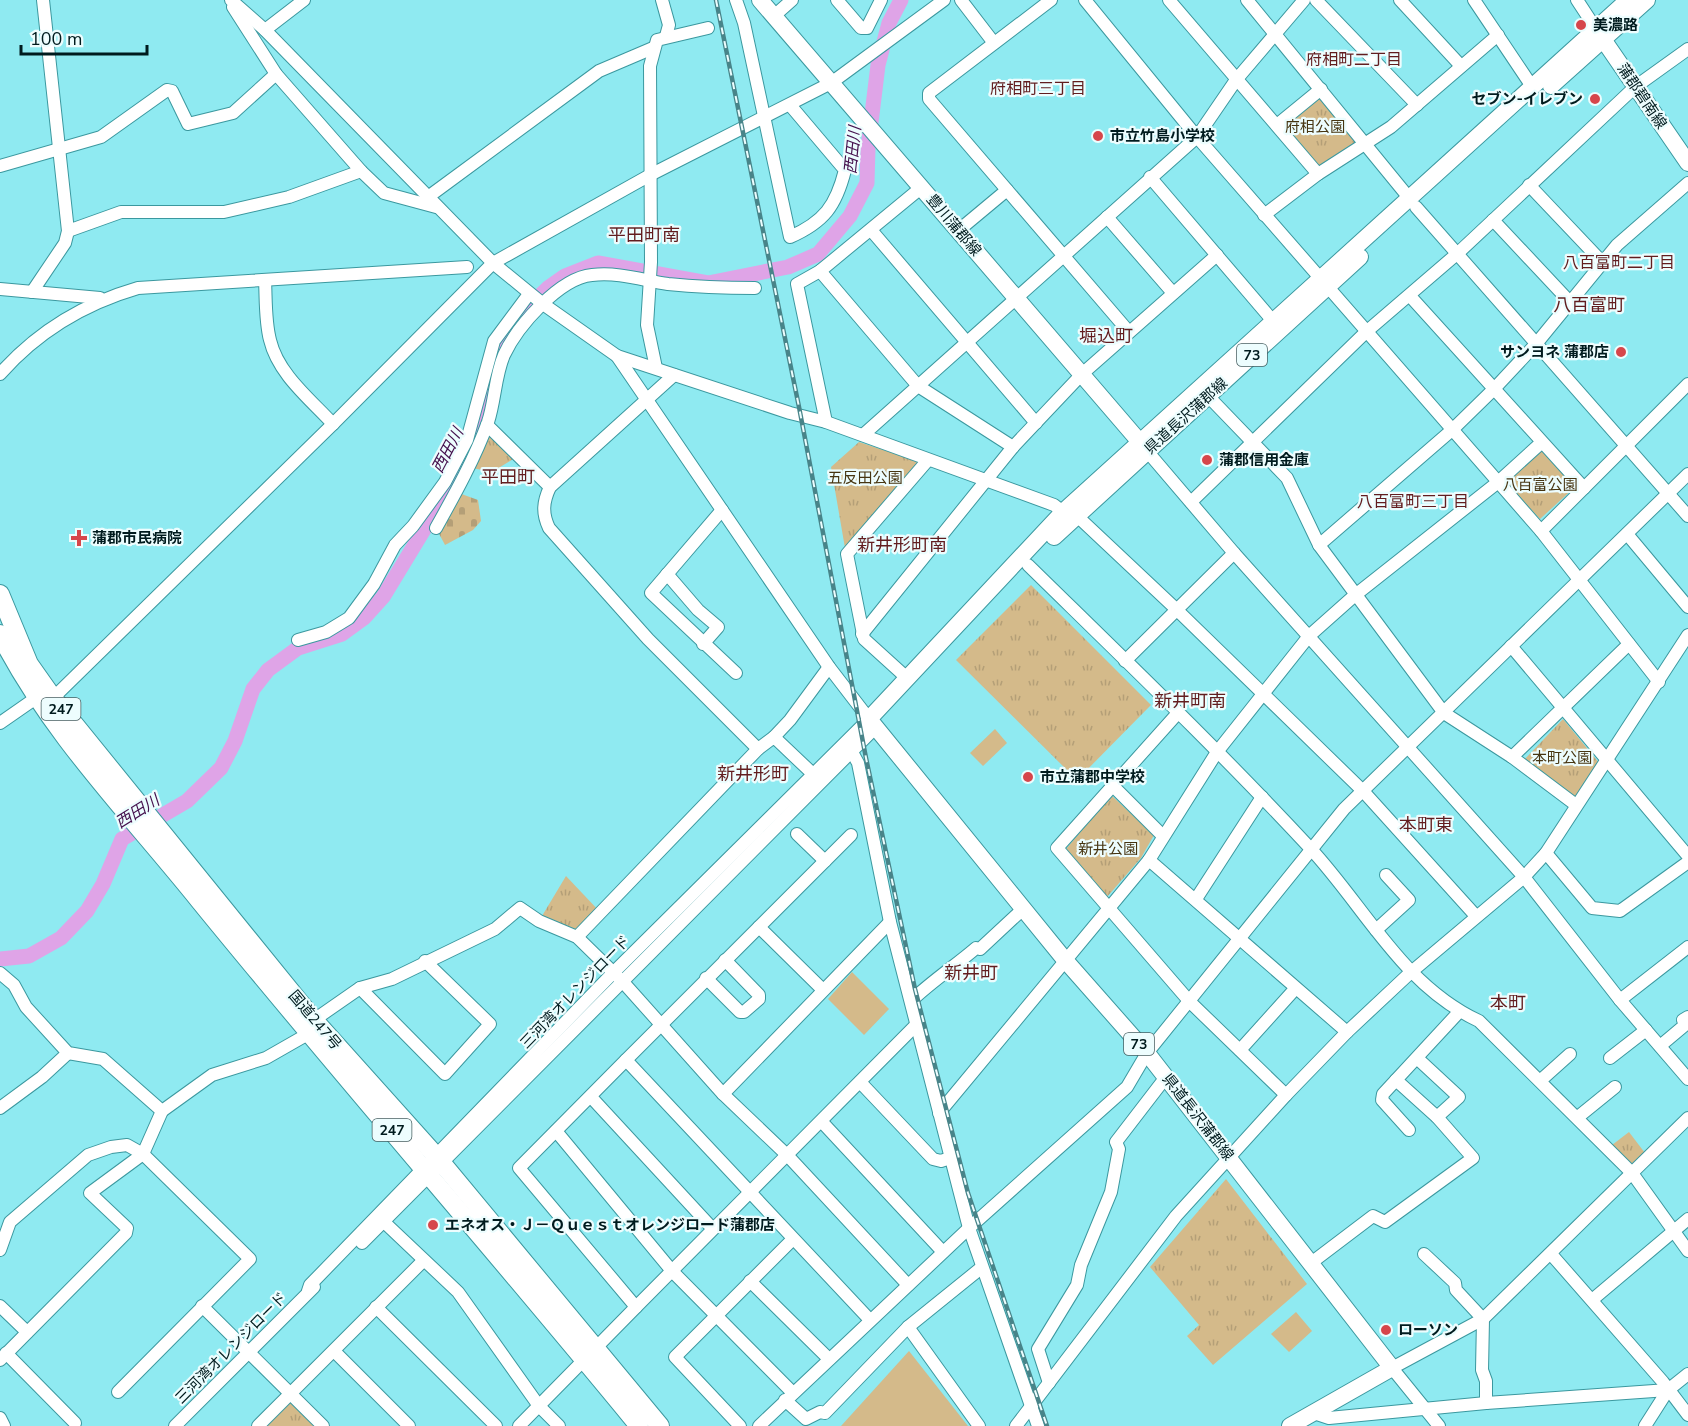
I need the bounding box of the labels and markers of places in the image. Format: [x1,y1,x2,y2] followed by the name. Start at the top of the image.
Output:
[1593,15,1638,35] place label: 美濃路
[1574,18,1588,32] marker: 美濃路
[1471,89,1583,109] place label: セブン-イレブン
[1588,92,1602,106] marker: セブン-イレブン
[1110,126,1215,146] place label: 市立竹島小学校
[1091,129,1105,143] marker: 市立竹島小学校
[1500,342,1609,362] place label: サンヨネ 蒲郡店
[1614,345,1628,359] marker: サンヨネ 蒲郡店
[1219,450,1309,470] place label: 蒲郡信用金庫
[1200,453,1214,467] marker: 蒲郡信用金庫
[92,528,182,548] place label: 蒲郡市民病院
[70,529,88,547] marker: 蒲郡市民病院
[1040,767,1145,787] place label: 市立蒲郡中学校
[1021,770,1035,784] marker: 市立蒲郡中学校
[445,1215,775,1235] place label: エネオス・Ｊ－Ｑｕｅｓｔオレンジロード蒲郡店
[426,1218,440,1232] marker: エネオス・Ｊ－Ｑｕｅｓｔオレンジロード蒲郡店
[1398,1320,1458,1340] place label: ローソン
[1379,1323,1393,1337] marker: ローソン

